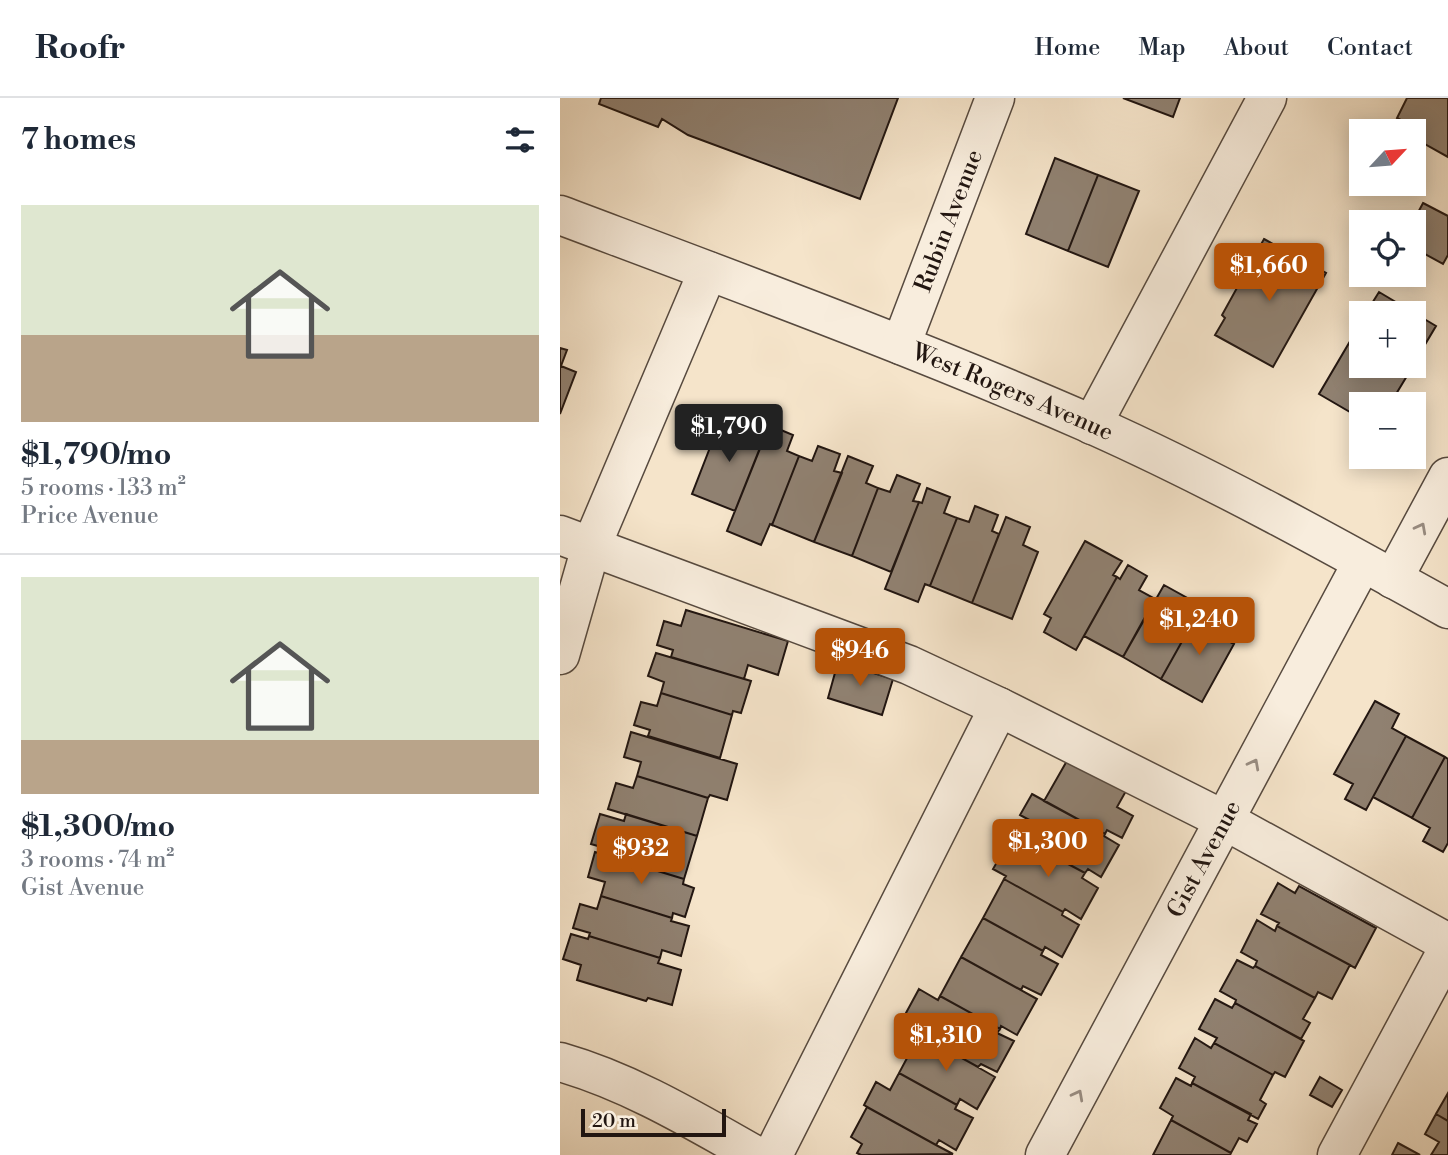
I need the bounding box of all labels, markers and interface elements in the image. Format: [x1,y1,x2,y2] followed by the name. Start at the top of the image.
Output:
[35,28,126,69] text: Roofr
[1035,33,1100,63] text: Home
[1138,33,1186,63] text: Map
[1224,33,1289,63] text: About
[1327,33,1413,63] text: Contact
[1349,119,1426,196] north arrow
[1349,119,1426,469] map controls
[21,121,136,159] text: 7 homes
[501,121,539,159] icon: filters
[908,145,990,297] street label: Rubin Avenue
[1349,210,1426,287] button: locate
[1212,244,1326,303] pin: $1,660
[217,251,343,377] icon: home
[1230,252,1308,280] text: $1,660
[1349,301,1426,378] button: +
[906,337,1118,448] street label: West Rogers Avenue
[1349,392,1426,469] button: −
[672,404,786,464] pin: $1,790
[691,413,767,441] text: $1,790
[21,436,171,474] text: $1,790/mo
[21,474,186,502] text: 5 rooms · 133 m²
[21,502,159,530] text: Price Avenue
[1412,523,1426,535] one-way arrow
[1142,598,1256,657] pin: $1,240
[1160,606,1238,634] text: $1,240
[217,623,343,749] icon: home
[819,628,901,688] pin: $946
[831,637,889,665] text: $946
[1246,759,1259,772] one-way arrow
[1161,795,1248,923] street label: Gist Avenue
[21,808,175,846] text: $1,300/mo
[991,820,1105,879] pin: $1,300
[600,826,682,886] pin: $932
[1008,828,1088,856] text: $1,300
[613,835,669,863] text: $932
[21,846,174,874] text: 3 rooms · 74 m²
[21,874,145,902] text: Gist Avenue
[889,1014,1003,1073] pin: $1,310
[910,1022,982,1050] text: $1,310
[1069,1090,1083,1102] one-way arrow
[581,1106,726,1138] scale bar
[592,1109,636,1133] text: 20 m

